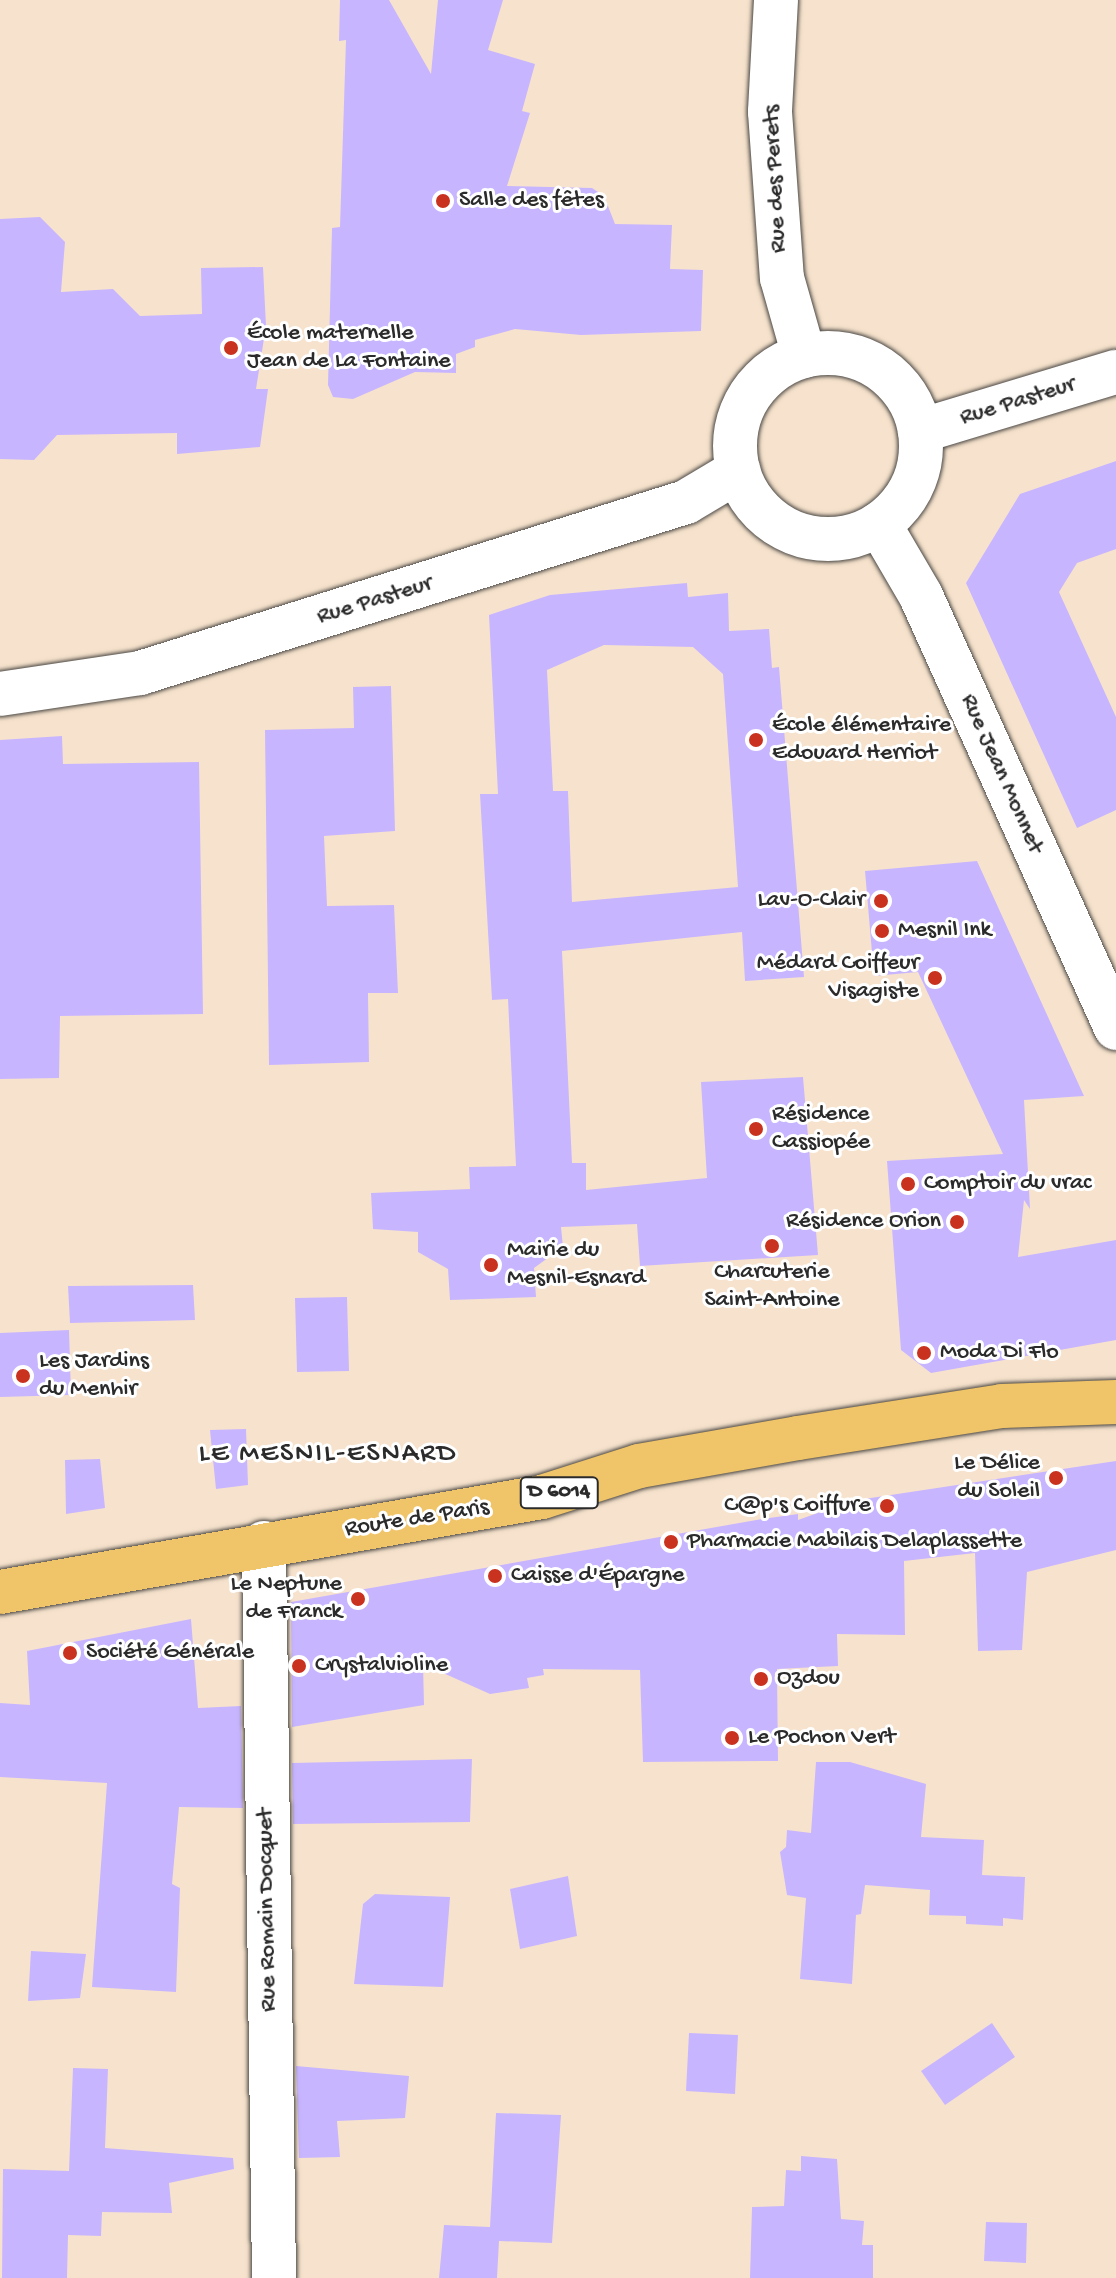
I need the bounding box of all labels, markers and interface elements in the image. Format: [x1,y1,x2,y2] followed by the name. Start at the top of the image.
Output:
[758,104,794,254] street label: Rue des Perets
[459,187,604,215] place label: Salle des fêtes
[434,192,452,210] marker: Salle des fêtes
[247,320,451,376] place label: École maternelle Jean de La Fontaine
[222,339,240,357] marker: École maternelle Jean de La Fontaine
[957,371,1079,433] street label: Rue Pasteur
[314,570,436,632] street label: Rue Pasteur
[953,690,1049,858] street label: Rue Jean Monnet
[772,712,951,768] place label: École élémentaire Edouard Herriot
[747,731,765,749] marker: École élémentaire Edouard Herriot
[757,887,865,915] place label: Lav-O-Clair
[872,892,890,910] marker: Lav-O-Clair
[898,917,991,945] place label: Mesnil Ink
[873,922,891,940] marker: Mesnil Ink
[757,950,919,1006] place label: Médard Coiffeur Visagiste
[926,969,944,987] marker: Médard Coiffeur Visagiste
[772,1101,870,1157] place label: Résidence Cassiopée
[747,1120,765,1138] marker: Résidence Cassiopée
[924,1170,1092,1198] place label: Comptoir du vrac
[899,1175,917,1193] marker: Comptoir du vrac
[786,1208,941,1236] place label: Résidence Orion
[948,1213,966,1231] marker: Résidence Orion
[507,1237,645,1293] place label: Mairie du Mesnil-Esnard
[763,1237,781,1255] marker: Charcuterie Saint-Antoine
[482,1256,500,1274] marker: Mairie du Mesnil-Esnard
[704,1259,840,1315] place label: Charcuterie Saint-Antoine
[940,1339,1059,1367] place label: Moda Di Flo
[915,1344,933,1362] marker: Moda Di Flo
[39,1348,149,1404] place label: Les Jardins du Menhir
[14,1367,32,1385] marker: Les Jardins du Menhir
[199,1438,457,1472] district label: LE MESNIL-ESNARD
[954,1450,1040,1506] place label: Le Délice du Soleil
[1047,1469,1065,1487] marker: Le Délice du Soleil
[519,1475,599,1511] road number: D 6014
[724,1492,871,1520] place label: C@p's Coiffure
[343,1493,491,1545] street label: Route de Paris
[878,1497,896,1515] marker: C@p's Coiffure
[687,1528,1022,1556] place label: Pharmacie Mabilais Delaplassette
[662,1533,680,1551] marker: Pharmacie Mabilais Delaplassette
[511,1562,684,1590] place label: Caisse d'Épargne
[486,1567,504,1585] marker: Caisse d'Épargne
[230,1571,342,1627] place label: Le Neptune de Franck
[349,1590,367,1608] marker: Le Neptune de Franck
[86,1639,254,1667] place label: Société Générale
[61,1644,79,1662] marker: Société Générale
[315,1652,448,1680] place label: Crystalvioline
[290,1657,308,1675] marker: Crystalvioline
[777,1665,840,1693] place label: Ozdou
[752,1670,770,1688] marker: Ozdou
[748,1724,895,1752] place label: Le Pochon Vert
[723,1729,741,1747] marker: Le Pochon Vert
[252,1808,284,2012] street label: Rue Romain Docquet

